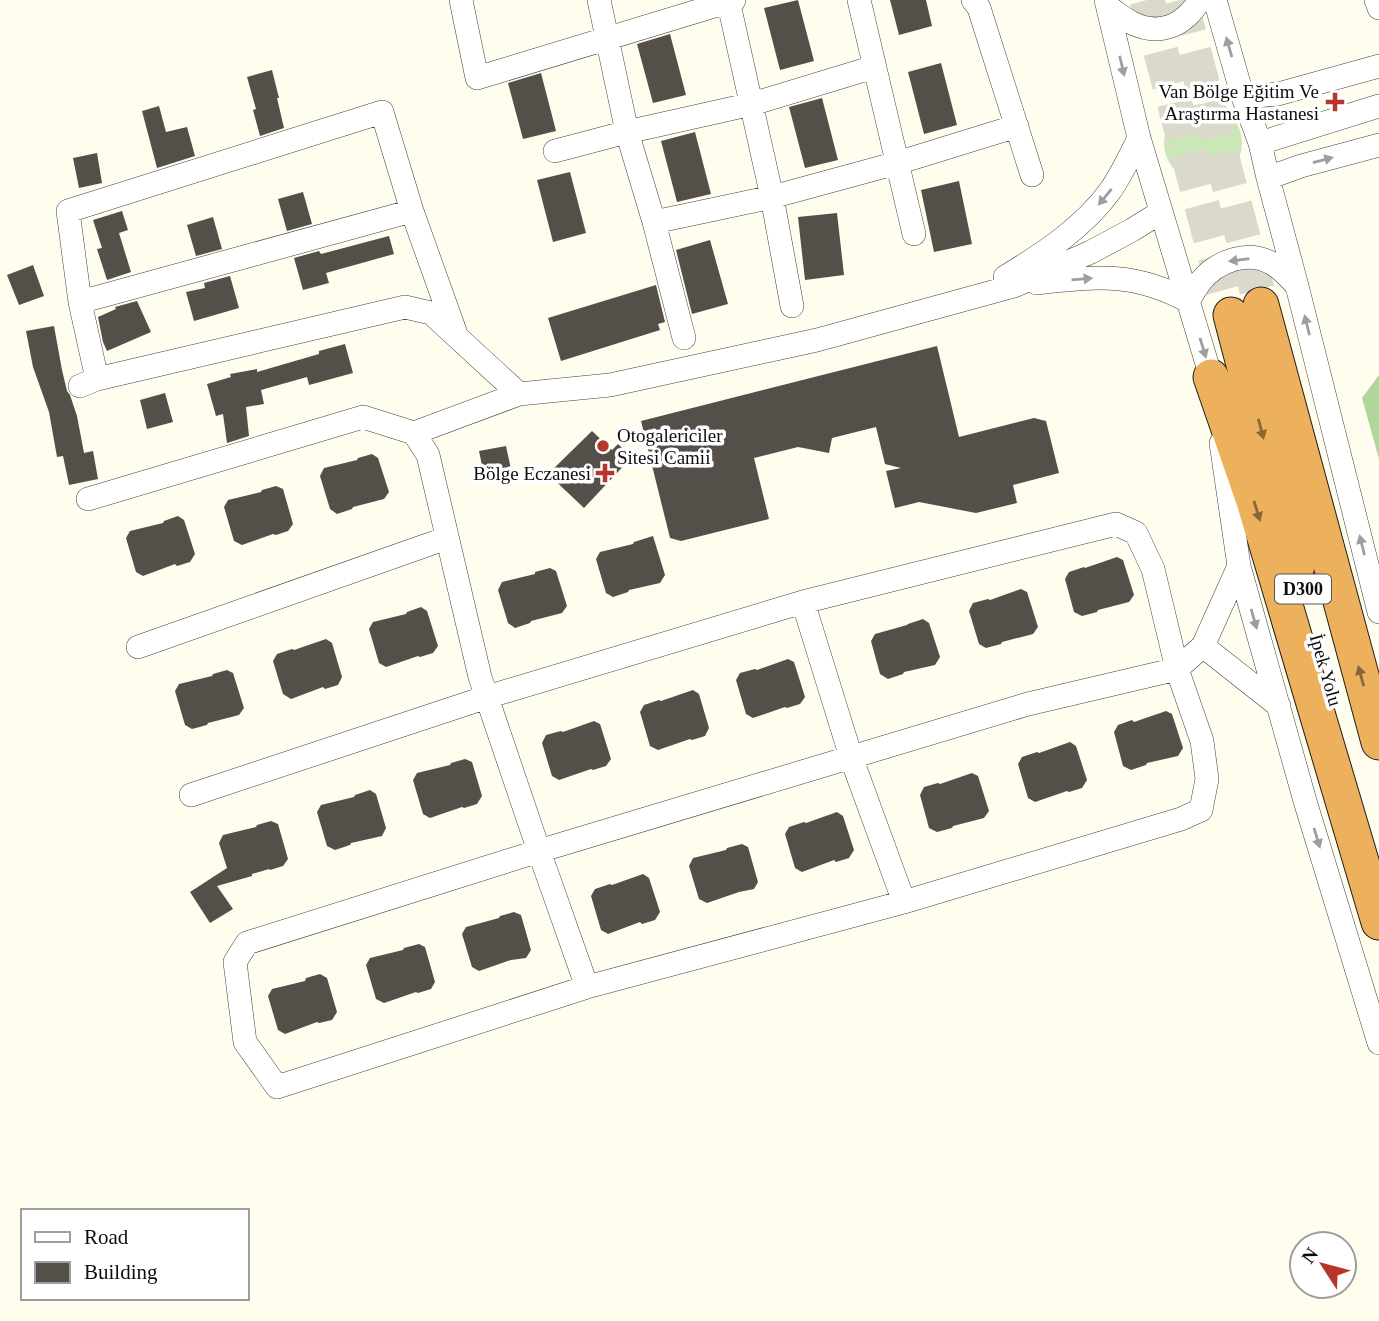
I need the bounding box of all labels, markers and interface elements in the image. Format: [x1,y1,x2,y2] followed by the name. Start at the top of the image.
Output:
[1223,36,1233,57] one-way arrow
[1117,55,1128,77] one-way arrow
[1158,81,1319,124] place label: Van Bölge Eğitim Ve Araştırma Hastanesi
[1325,92,1345,112] marker: Van Bölge Eğitim Ve Araştırma Hastanesi
[1312,154,1334,165] one-way arrow
[1098,188,1113,205] one-way arrow
[1228,255,1250,266] one-way arrow
[1071,273,1093,284] one-way arrow
[1301,314,1312,336] one-way arrow
[1198,338,1208,359] one-way arrow
[1256,418,1267,440] one-way arrow
[617,425,723,468] place label: Otogalericiler Sitesi Camii
[595,438,611,454] marker: Otogalericiler Sitesi Camii
[473,463,591,484] place label: Bölge Eczanesi
[597,465,613,481] marker: Bölge Eczanesi
[1253,501,1263,522] one-way arrow
[1356,534,1367,556] one-way arrow
[1275,574,1331,604] road number: D300
[1250,609,1260,630] one-way arrow
[1306,632,1346,709] street label: İpek Yolu
[1355,665,1366,687] one-way arrow
[1312,827,1322,848] one-way arrow
[21,1209,248,1300] legend
[84,1225,129,1249] text: Road
[1288,1230,1358,1300] north arrow
[1297,1243,1322,1267] text: N
[84,1260,158,1284] text: Building

